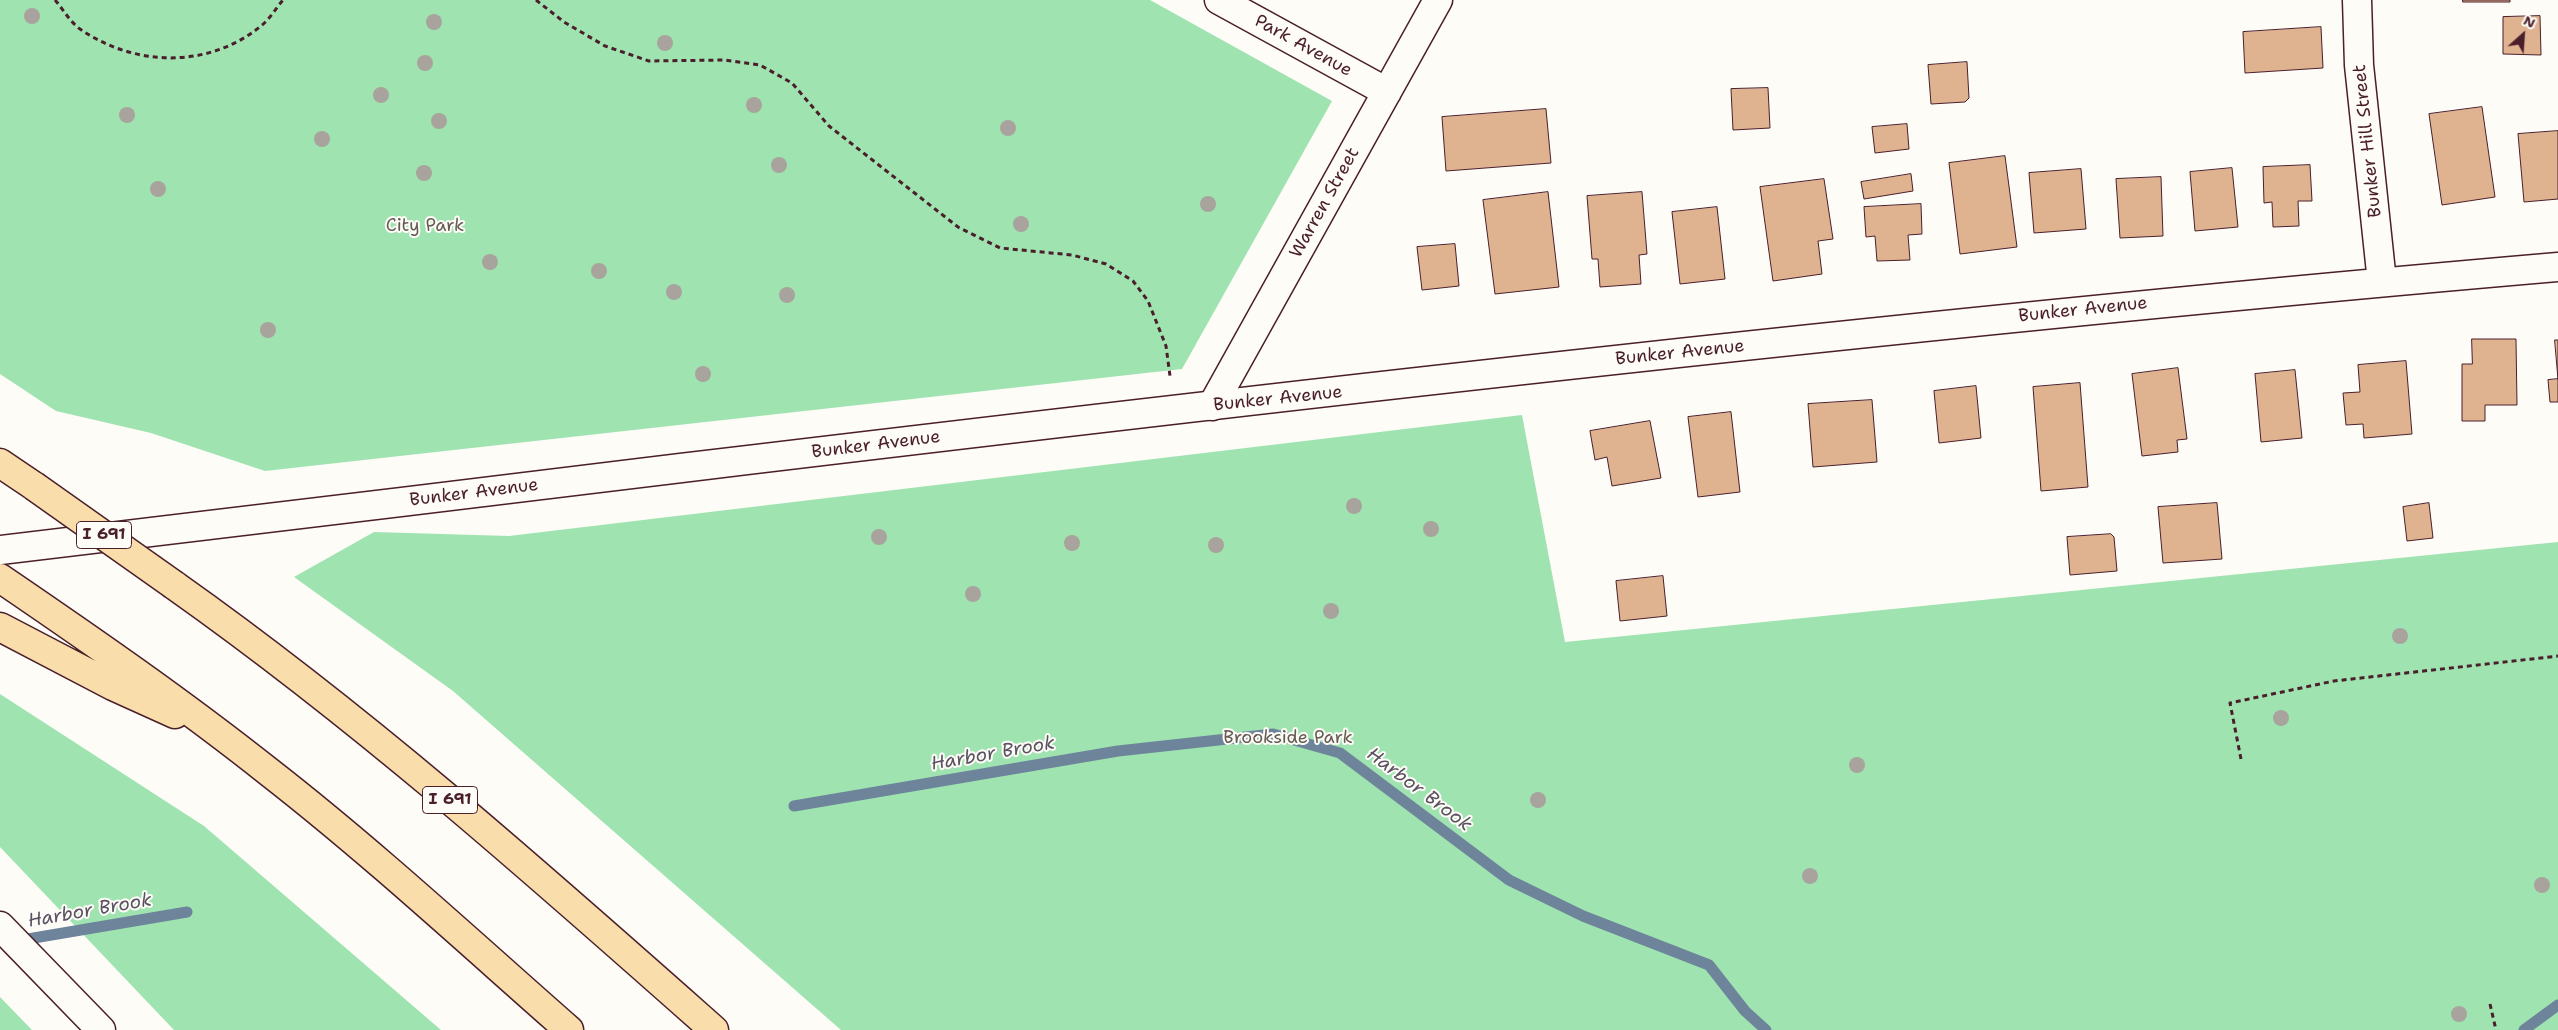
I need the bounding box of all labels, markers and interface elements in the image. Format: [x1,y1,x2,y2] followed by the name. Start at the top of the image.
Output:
[1250,10,1356,82] street label: Park Avenue
[2498,10,2548,60] north arrow
[2521,11,2539,32] text: N
[2349,63,2387,219] street label: Bunker Hill Street
[1286,144,1364,262] street label: Warren Street
[386,215,464,237] park label: City Park
[2017,292,2149,328] street label: Bunker Avenue
[1614,335,1746,371] street label: Bunker Avenue
[1212,381,1344,417] street label: Bunker Avenue
[810,426,942,464] street label: Bunker Avenue
[408,474,540,512] street label: Bunker Avenue
[76,522,132,548] road number: I 691
[1223,727,1353,749] park label: Brookside Park
[929,732,1057,776] water label: Harbor Brook
[1362,743,1476,837] water label: Harbor Brook
[422,786,478,814] road number: I 691
[26,889,154,933] water label: Harbor Brook

